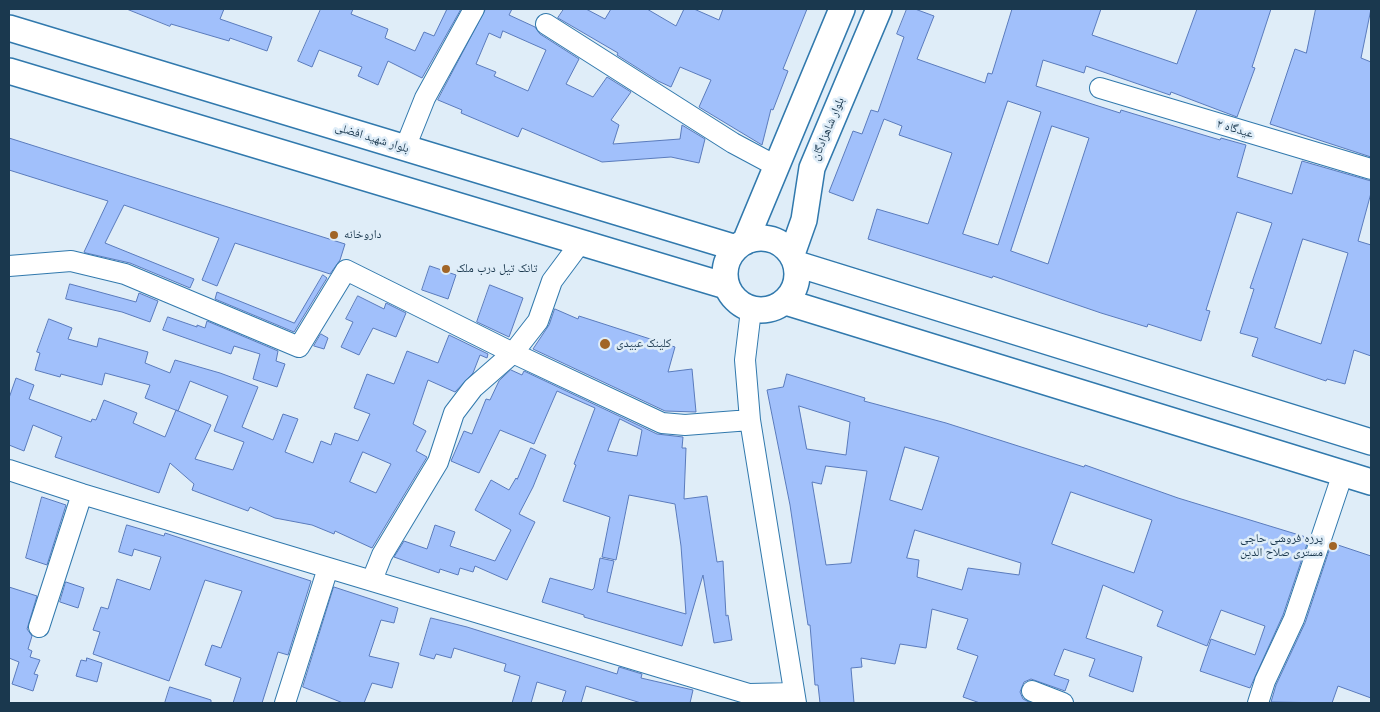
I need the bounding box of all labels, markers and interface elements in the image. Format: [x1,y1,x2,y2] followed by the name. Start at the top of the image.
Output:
[808,95,848,163] street label: بلوار شاهزادگان
[1215,117,1255,141] street label: عیدگاه ۲
[333,120,411,156] street label: بلوار شهید افضلی
[344,228,381,242] place label: داروخانه
[328,229,340,241] marker: داروخانه
[456,262,537,276] place label: تانک تیل درب ملک
[440,263,452,275] marker: تانک تیل درب ملک
[598,337,612,351] marker: کلینک عبیدی
[616,337,671,351] place label: کلینک عبیدی
[1240,532,1323,560] place label: پرزه فروشی حاجی مستری صلاح الدین
[1327,540,1339,552] marker: پرزه فروشی حاجی مستری صلاح الدین

